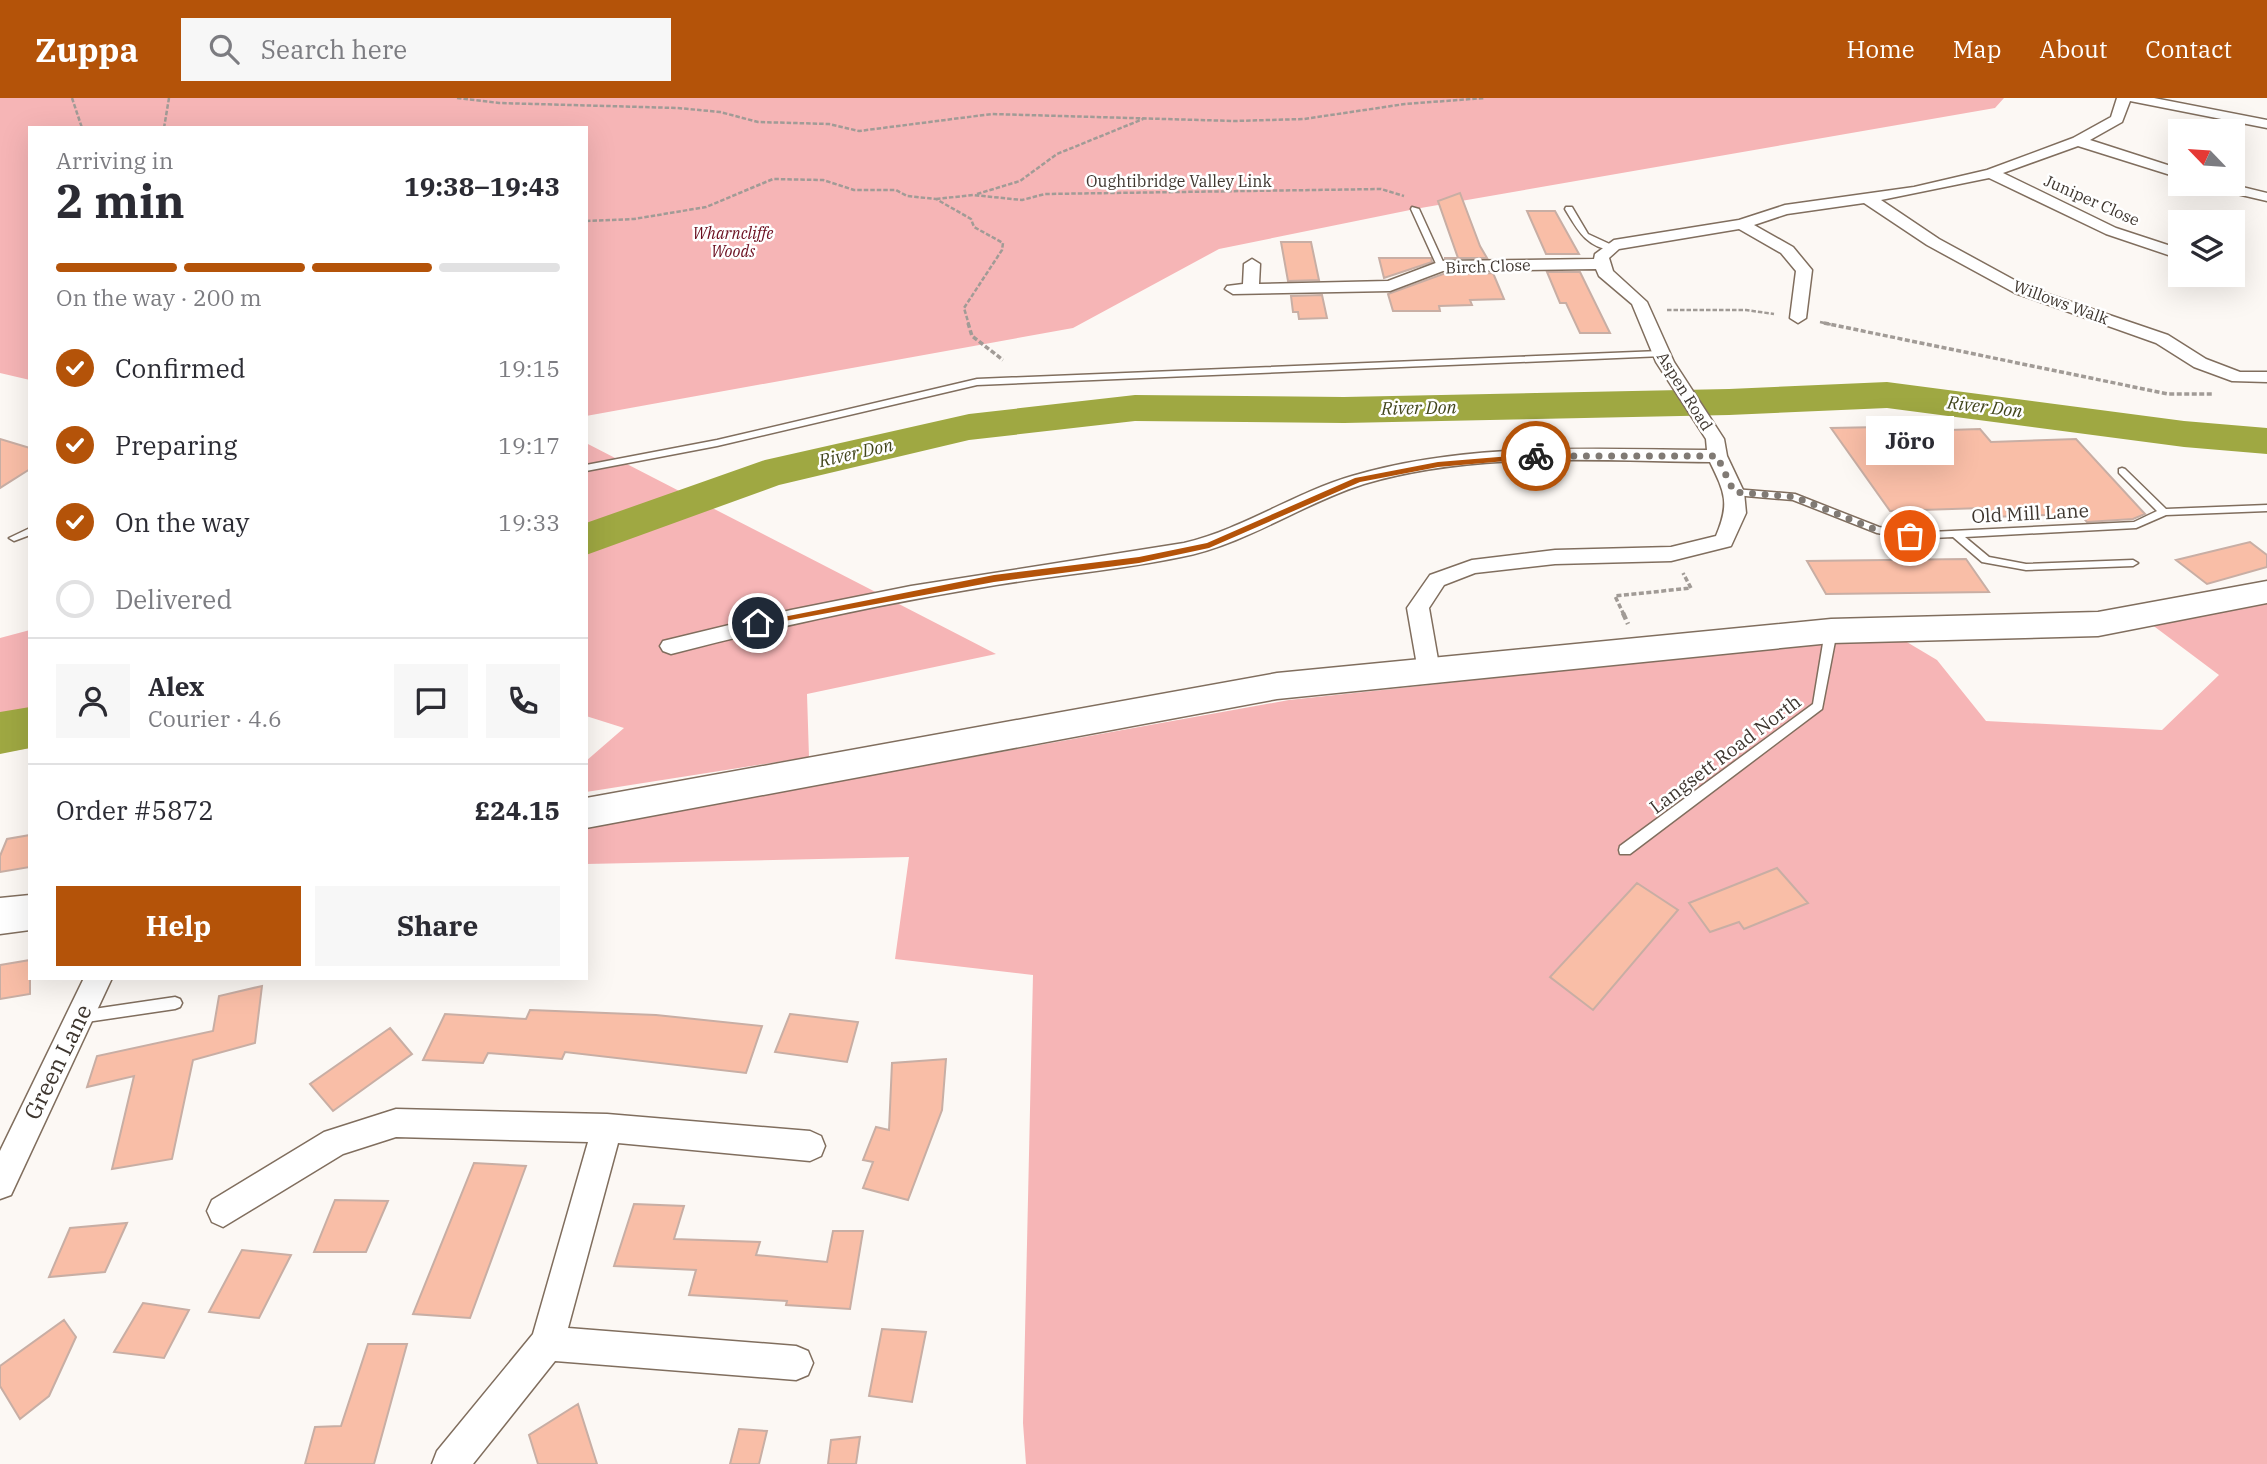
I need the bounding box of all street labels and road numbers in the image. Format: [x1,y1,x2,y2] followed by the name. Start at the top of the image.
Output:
[2041,170,2143,230] street label: Juniper Close
[1086,171,1273,191] street label: Oughtibridge Valley Link
[1445,255,1531,277] street label: Birch Close
[2011,275,2112,329] street label: Willows Walk
[1653,348,1717,434] street label: Aspen Road
[1971,498,2089,528] street label: Old Mill Lane
[1644,689,1806,819] street label: Langsett Road North
[16,999,98,1124] street label: Green Lane

